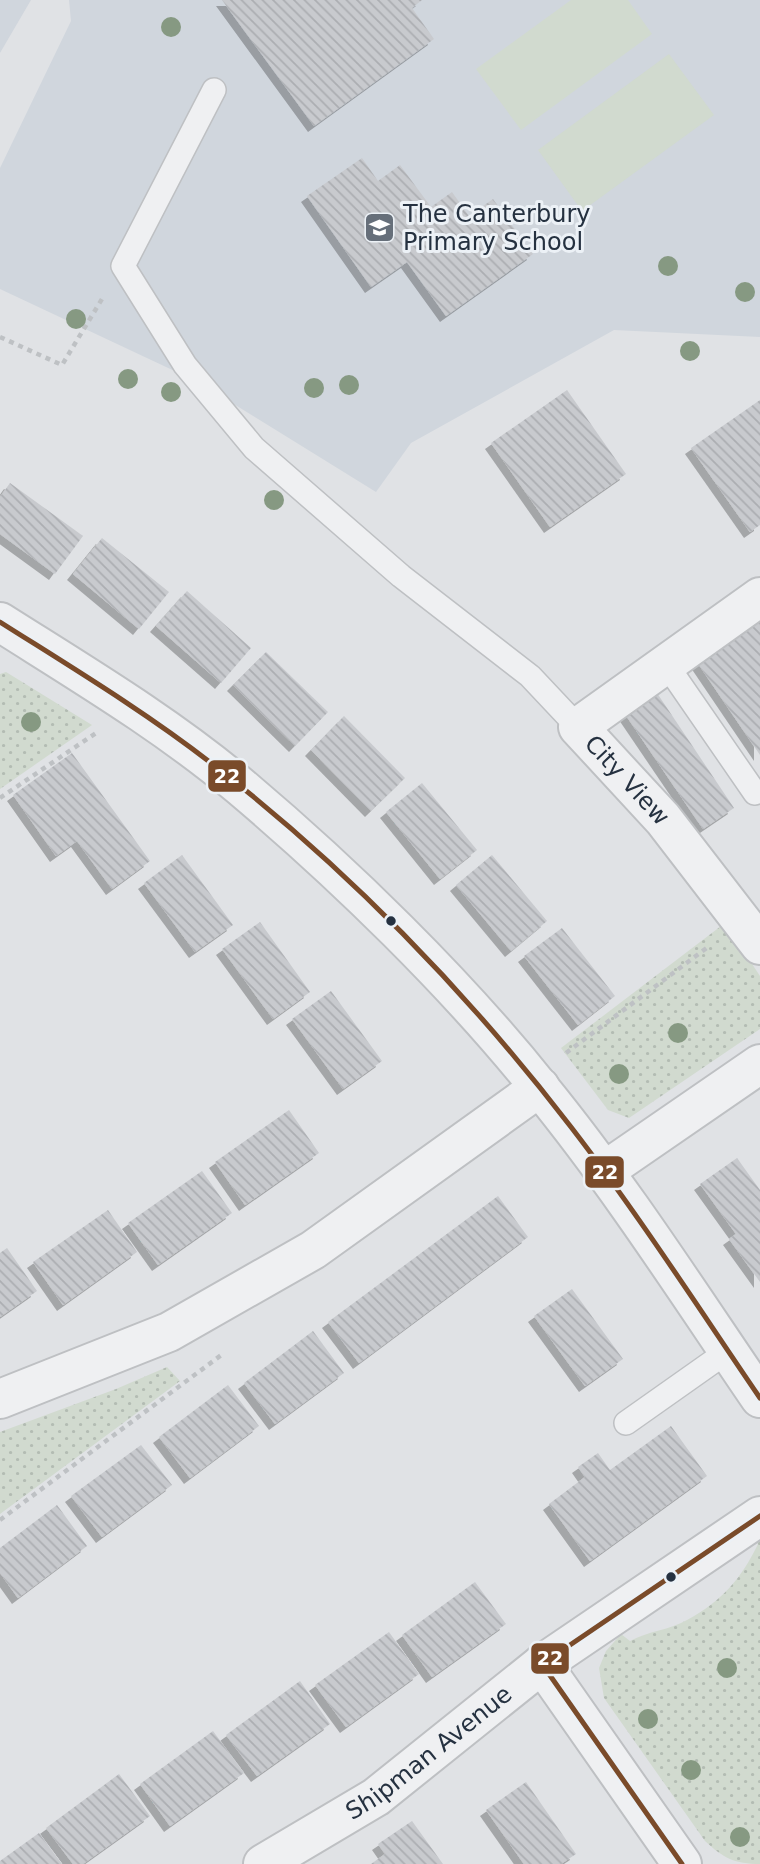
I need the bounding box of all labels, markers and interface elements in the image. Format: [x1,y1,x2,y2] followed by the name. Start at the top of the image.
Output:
[402,200,591,256] place label: The Canterbury Primary School
[363,211,397,245] school or university icon: The Canterbury Primary School
[579,730,675,831] street label: City View
[207,759,247,793] line badge: 22
[214,765,240,787] text: 22
[384,914,398,928] unlabelled marker
[584,1155,625,1189] line badge: 22
[592,1161,618,1183] text: 22
[664,1570,678,1584] unlabelled marker
[530,1642,570,1675] line badge: 22
[537,1647,563,1669] text: 22
[341,1680,517,1826] street label: Shipman Avenue

